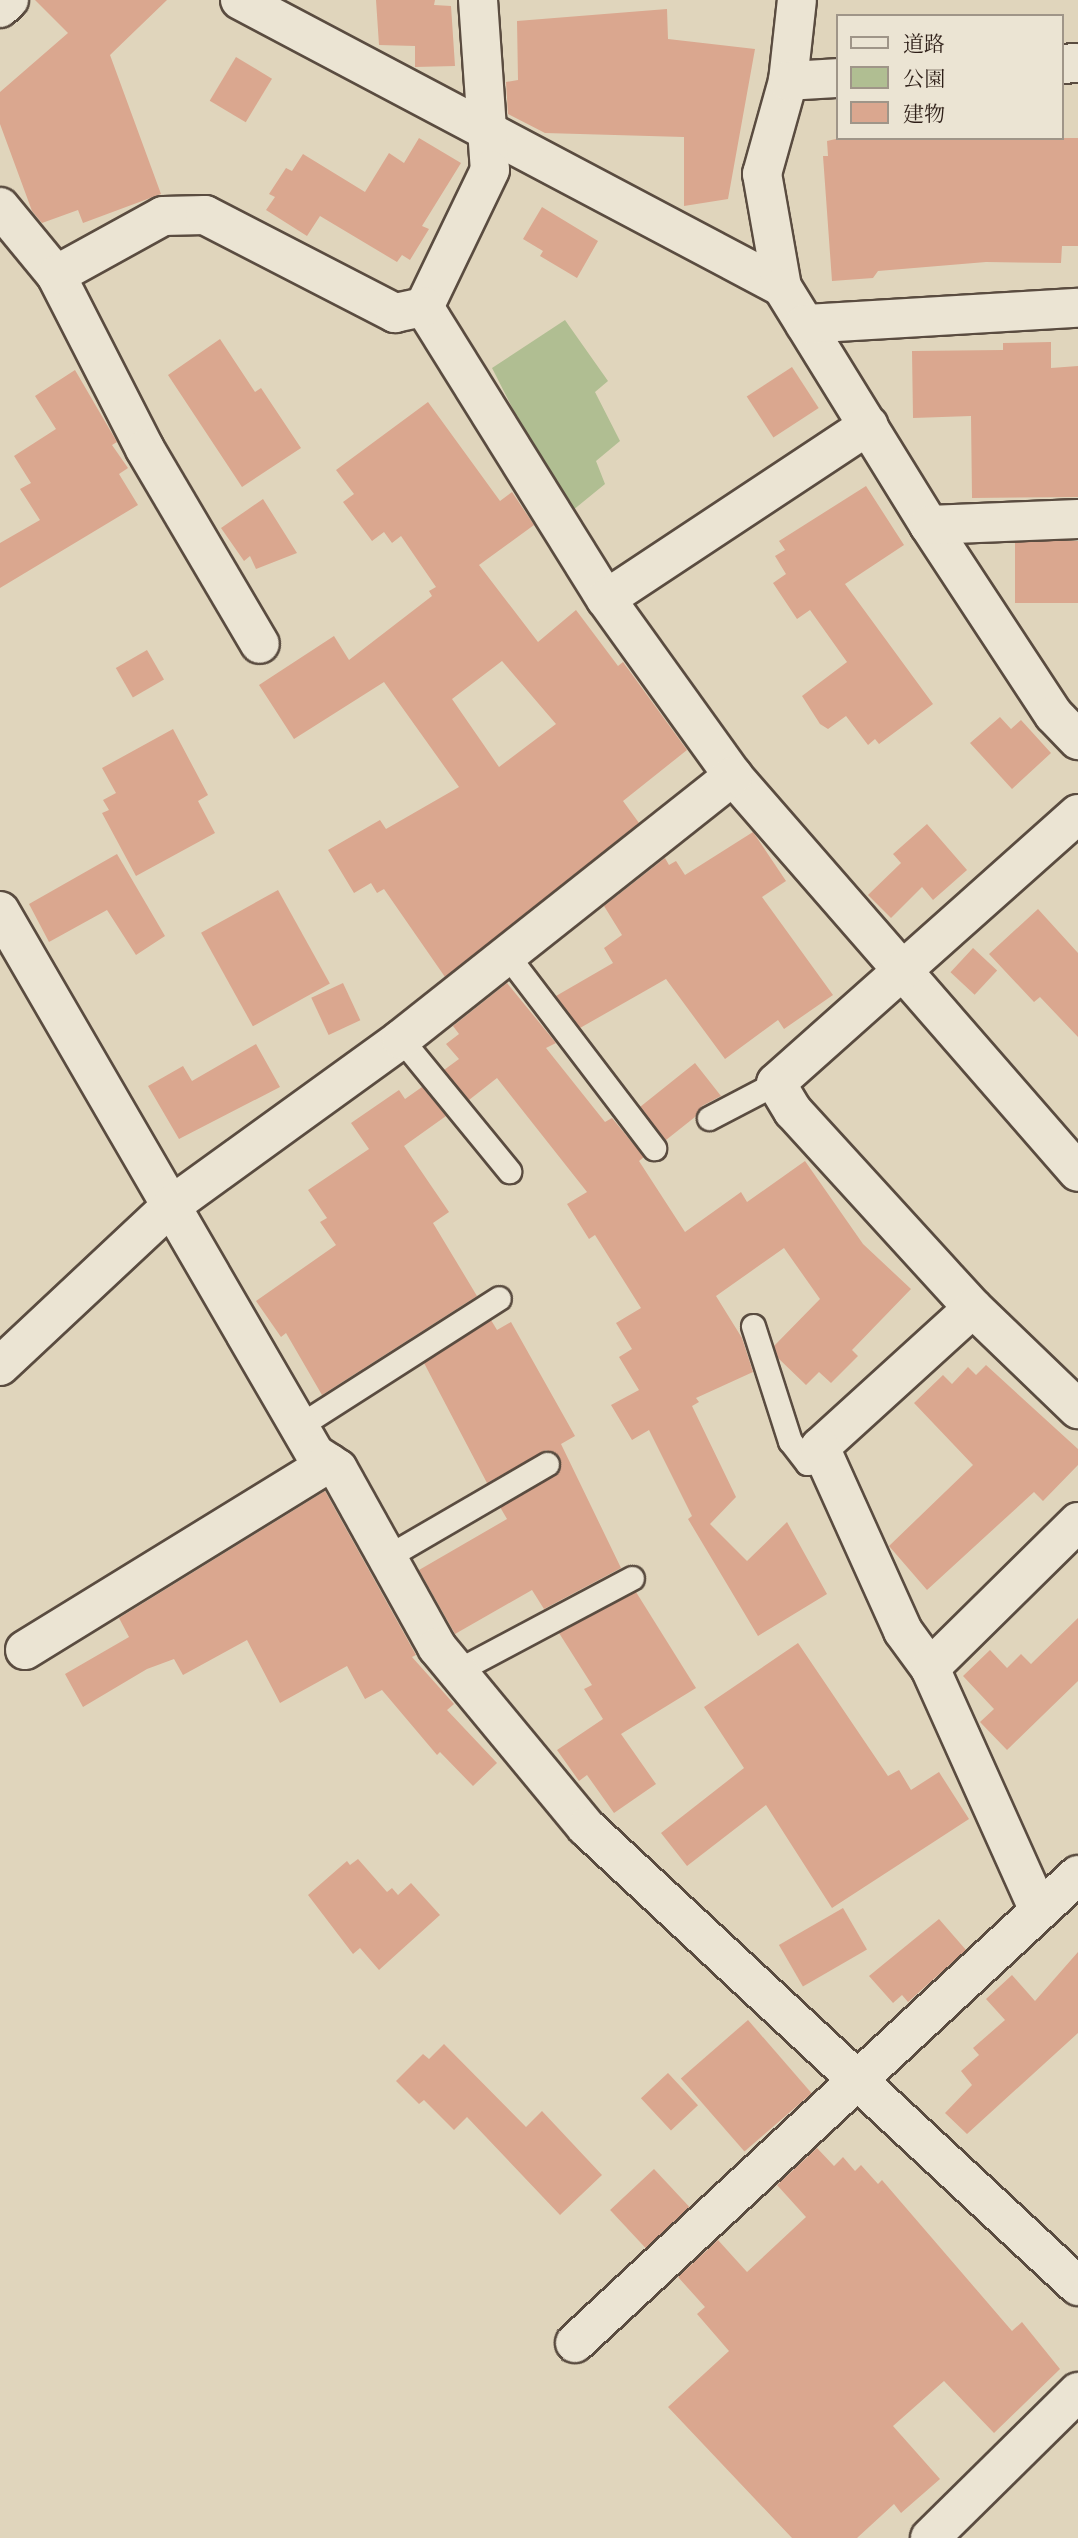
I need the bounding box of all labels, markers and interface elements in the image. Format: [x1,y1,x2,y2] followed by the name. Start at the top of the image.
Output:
[836,14,1064,140] legend
[903,30,945,59] text: 道路
[903,65,945,94] text: 公園
[903,100,945,129] text: 建物

